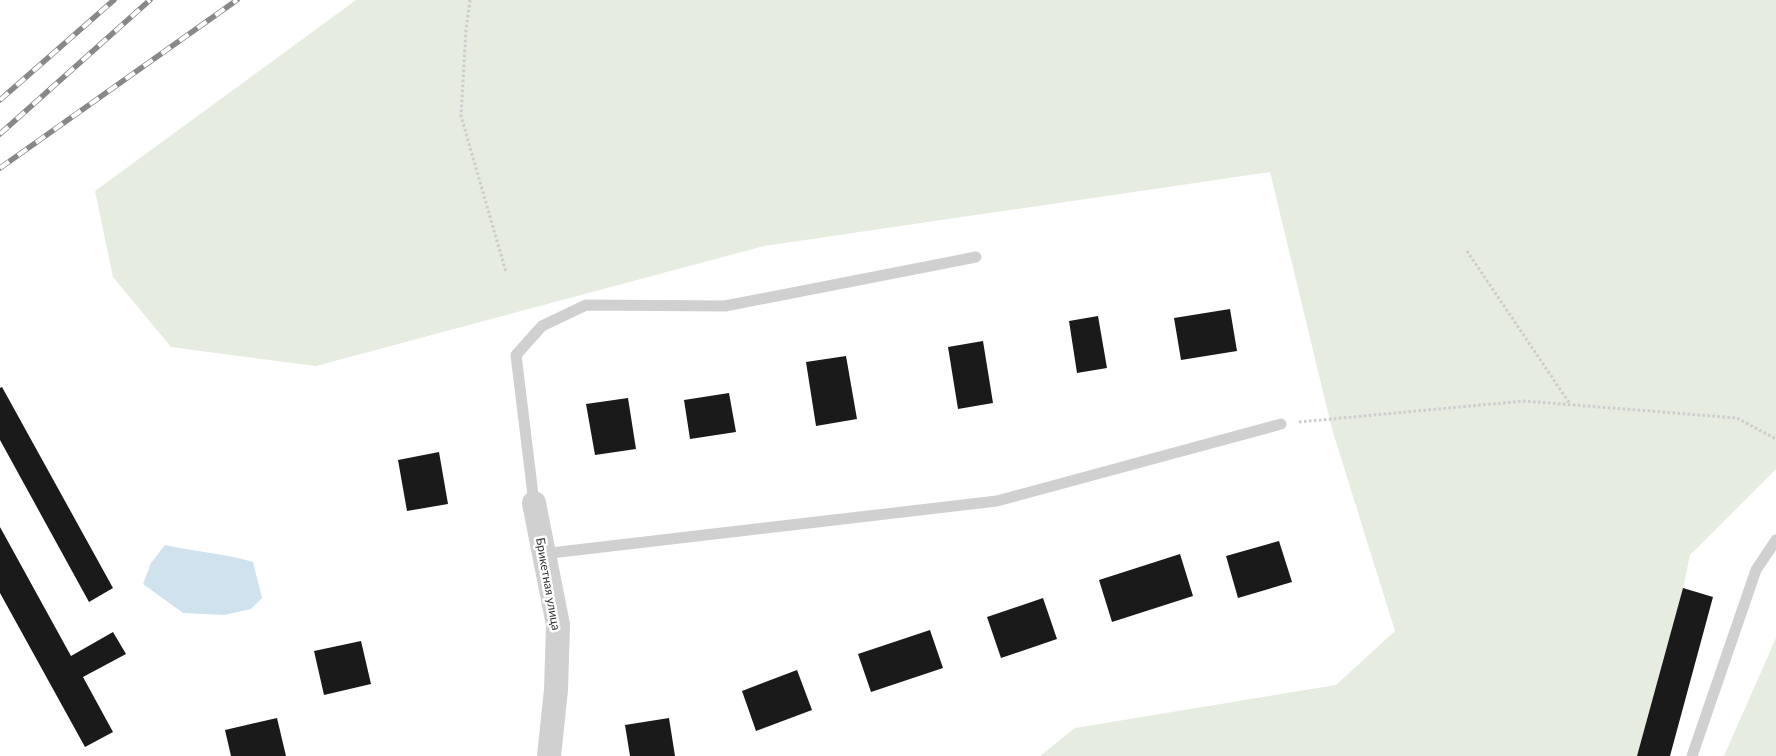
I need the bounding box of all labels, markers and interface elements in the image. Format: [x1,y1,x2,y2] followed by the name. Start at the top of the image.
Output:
[533,536,564,631] street label: Брикетная улица

